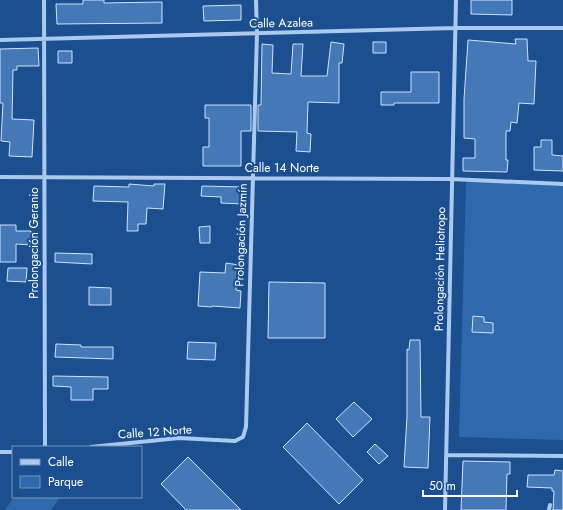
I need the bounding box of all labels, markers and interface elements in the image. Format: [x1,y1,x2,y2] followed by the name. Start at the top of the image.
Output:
[249,13,313,33] street label: Calle Azalea
[245,159,319,177] street label: Calle 14 Norte
[230,183,252,287] street label: Prolongación Jazmín
[25,187,43,299] street label: Prolongación Geranio
[430,206,450,331] street label: Prolongación Heliotropo
[117,420,193,444] street label: Calle 12 Norte
[12,446,142,498] legend
[48,453,74,471] text: Calle
[423,472,517,498] scale bar
[48,473,83,491] text: Parque
[429,477,456,495] text: 50 m

